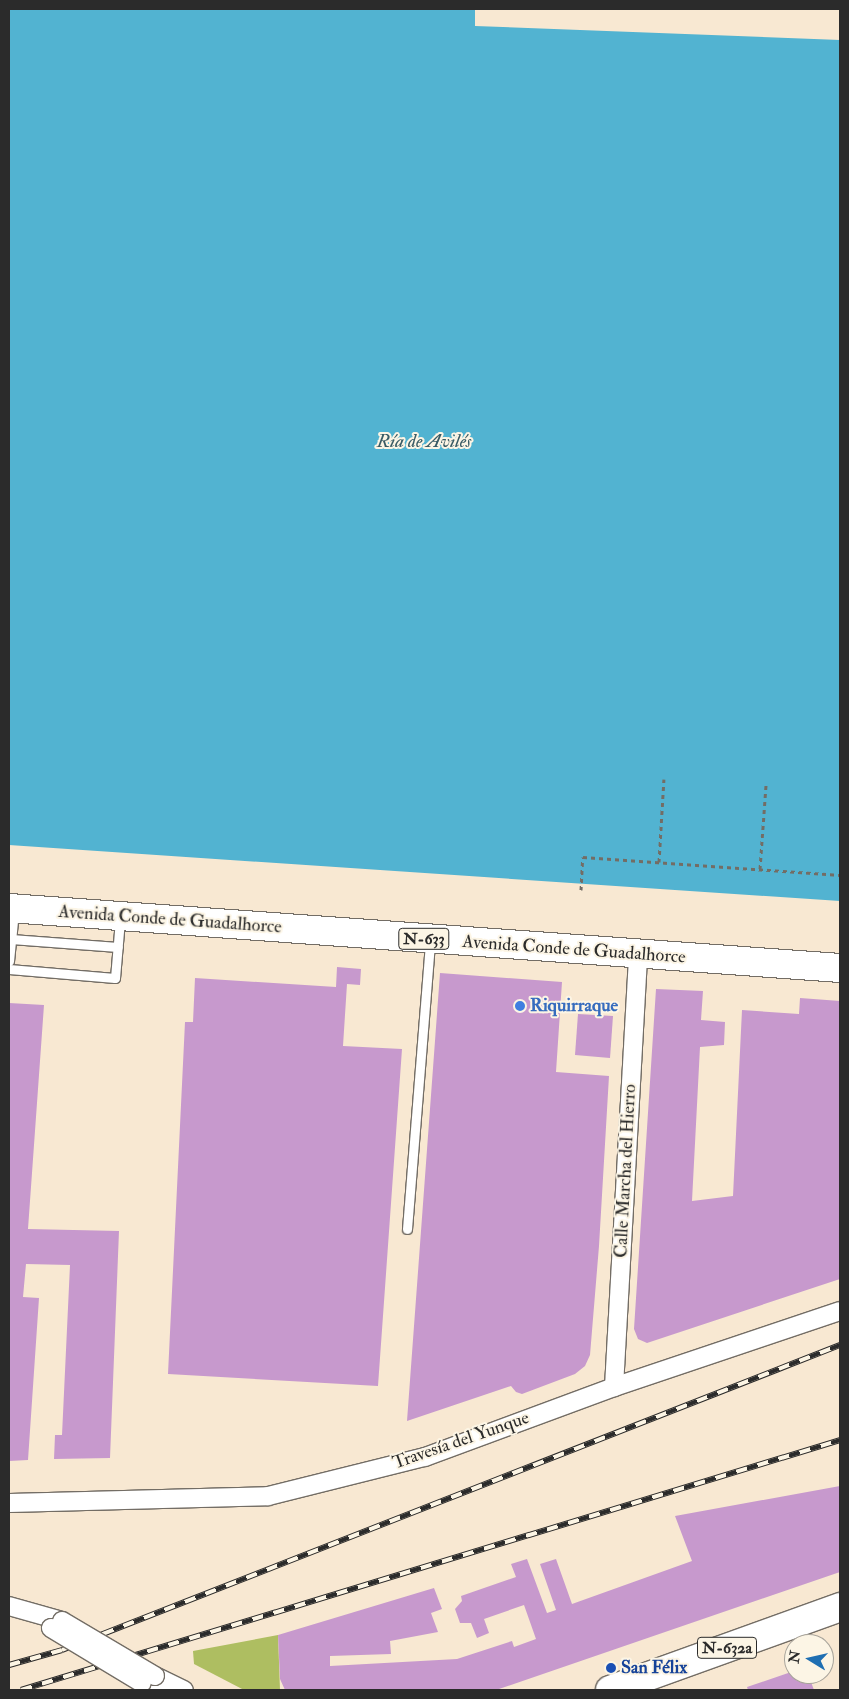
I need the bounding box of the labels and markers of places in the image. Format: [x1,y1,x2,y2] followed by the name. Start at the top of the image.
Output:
[530,995,618,1017] place label: Riquirraque
[514,1000,526,1012] marker: Riquirraque
[621,1657,687,1679] place label: San Félix
[605,1662,617,1674] marker: San Félix

